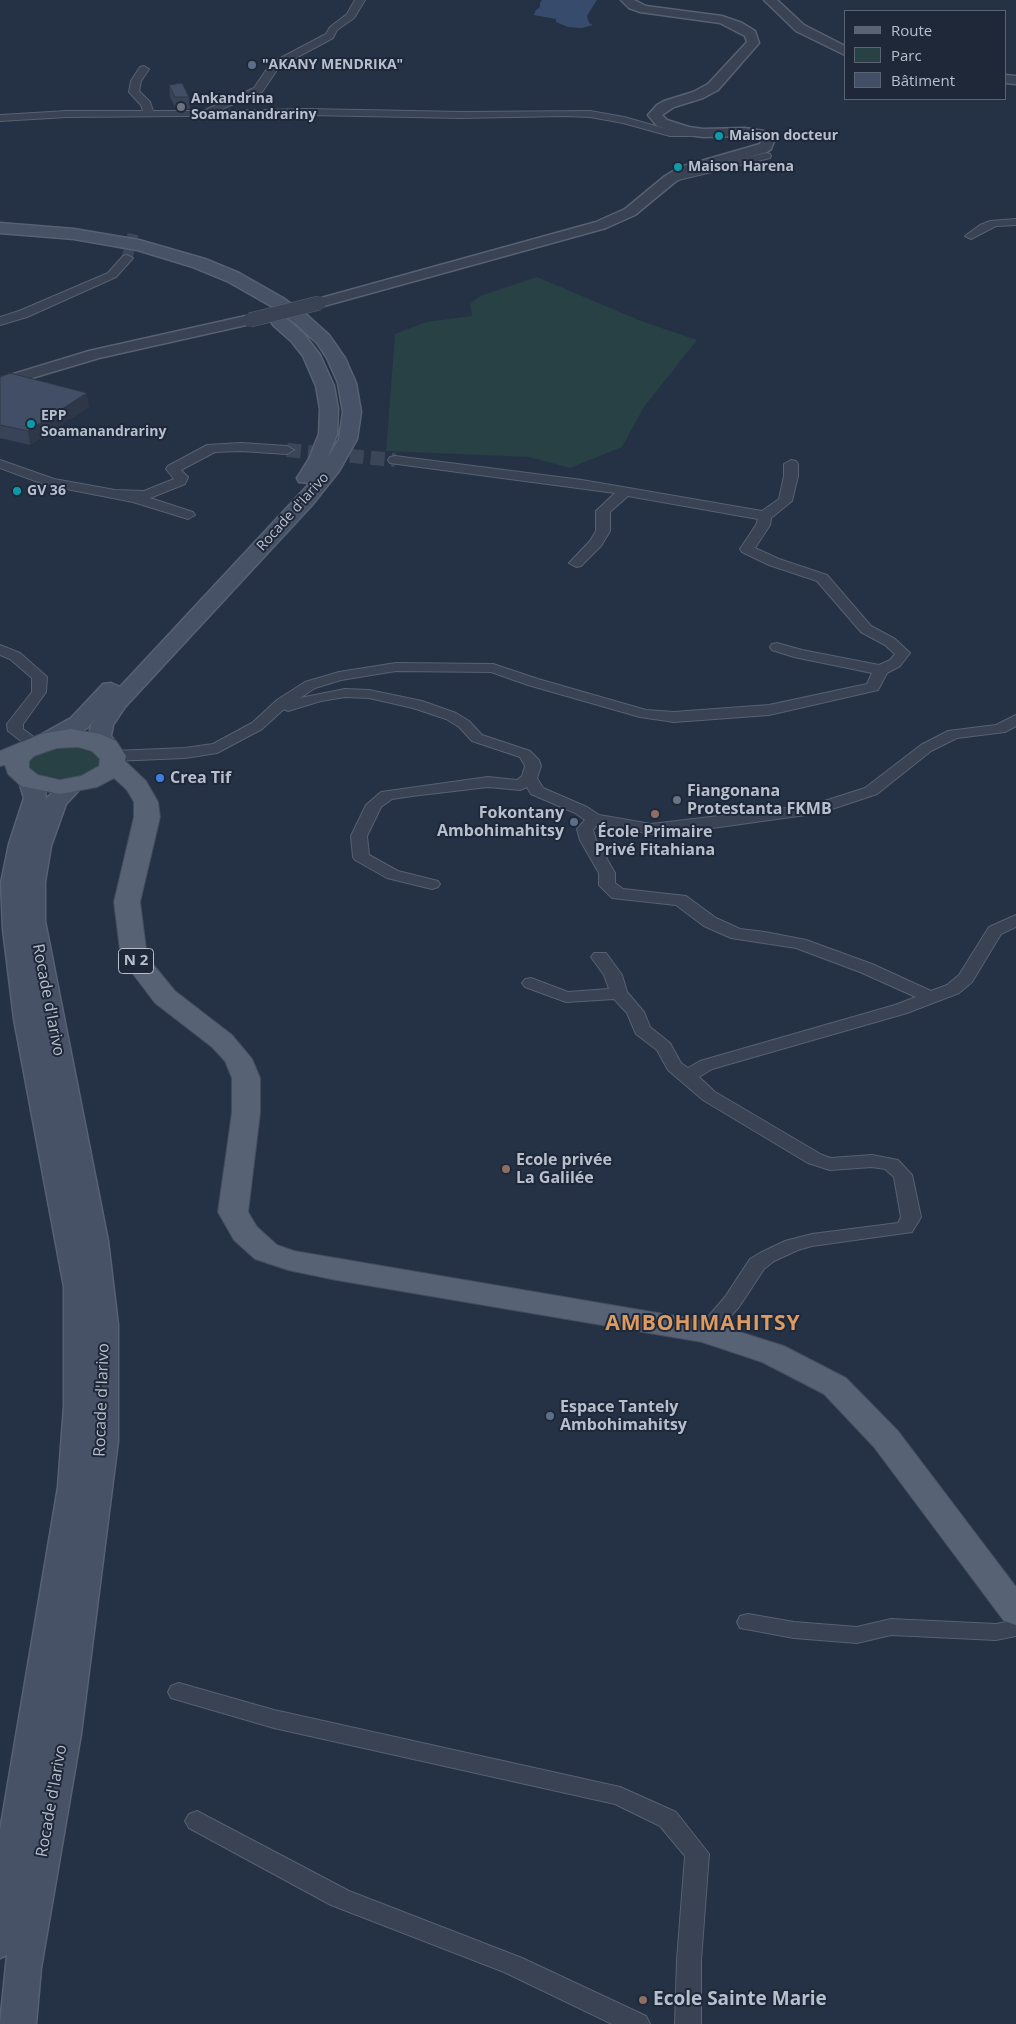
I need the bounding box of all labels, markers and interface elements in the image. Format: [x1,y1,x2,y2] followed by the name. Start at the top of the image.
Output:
[844,10,1006,100] legend
[891,20,932,40] text: Route
[891,45,922,65] text: Parc
[262,57,403,73] place label: "AKANY MENDRIKA"
[246,59,258,71] marker: "AKANY MENDRIKA"
[891,70,955,90] text: Bâtiment
[191,91,316,124] place label: Ankandrina Soamanandrariny
[175,101,187,113] marker: Ankandrina Soamanandrariny
[729,128,838,144] place label: Maison docteur
[713,130,725,142] marker: Maison docteur
[688,159,794,175] place label: Maison Harena
[672,161,684,173] marker: Maison Harena
[41,408,166,441] place label: EPP Soamanandrariny
[25,418,37,430] marker: EPP Soamanandrariny
[253,469,333,555] street label: Rocade d'Iarivo
[27,483,66,499] place label: GV 36
[11,485,23,497] marker: GV 36
[170,768,231,788] place label: Crea Tif
[154,772,166,784] marker: Crea Tif
[687,781,832,819] place label: Fiangonana Protestanta FKMB
[671,794,683,806] marker: Fiangonana Protestanta FKMB
[437,803,564,841] place label: Fokontany Ambohimahitsy
[649,808,661,820] marker: École Primaire Privé Fitahiana
[568,816,580,828] marker: Fokontany Ambohimahitsy
[595,822,715,860] place label: École Primaire Privé Fitahiana
[28,942,68,1058] street label: Rocade d'Iarivo
[118,948,154,974] road number: N 2
[516,1150,612,1188] place label: Ecole privée La Galilée
[500,1163,512,1175] marker: Ecole privée La Galilée
[604,1311,802,1337] district label: AMBOHIMAHITSY
[90,1343,114,1457] street label: Rocade d'Iarivo
[560,1397,687,1435] place label: Espace Tantely Ambohimahitsy
[544,1410,556,1422] marker: Espace Tantely Ambohimahitsy
[33,1743,71,1859] street label: Rocade d'Iarivo
[653,1989,827,2011] place label: Ecole Sainte Marie
[637,1994,649,2006] marker: Ecole Sainte Marie

